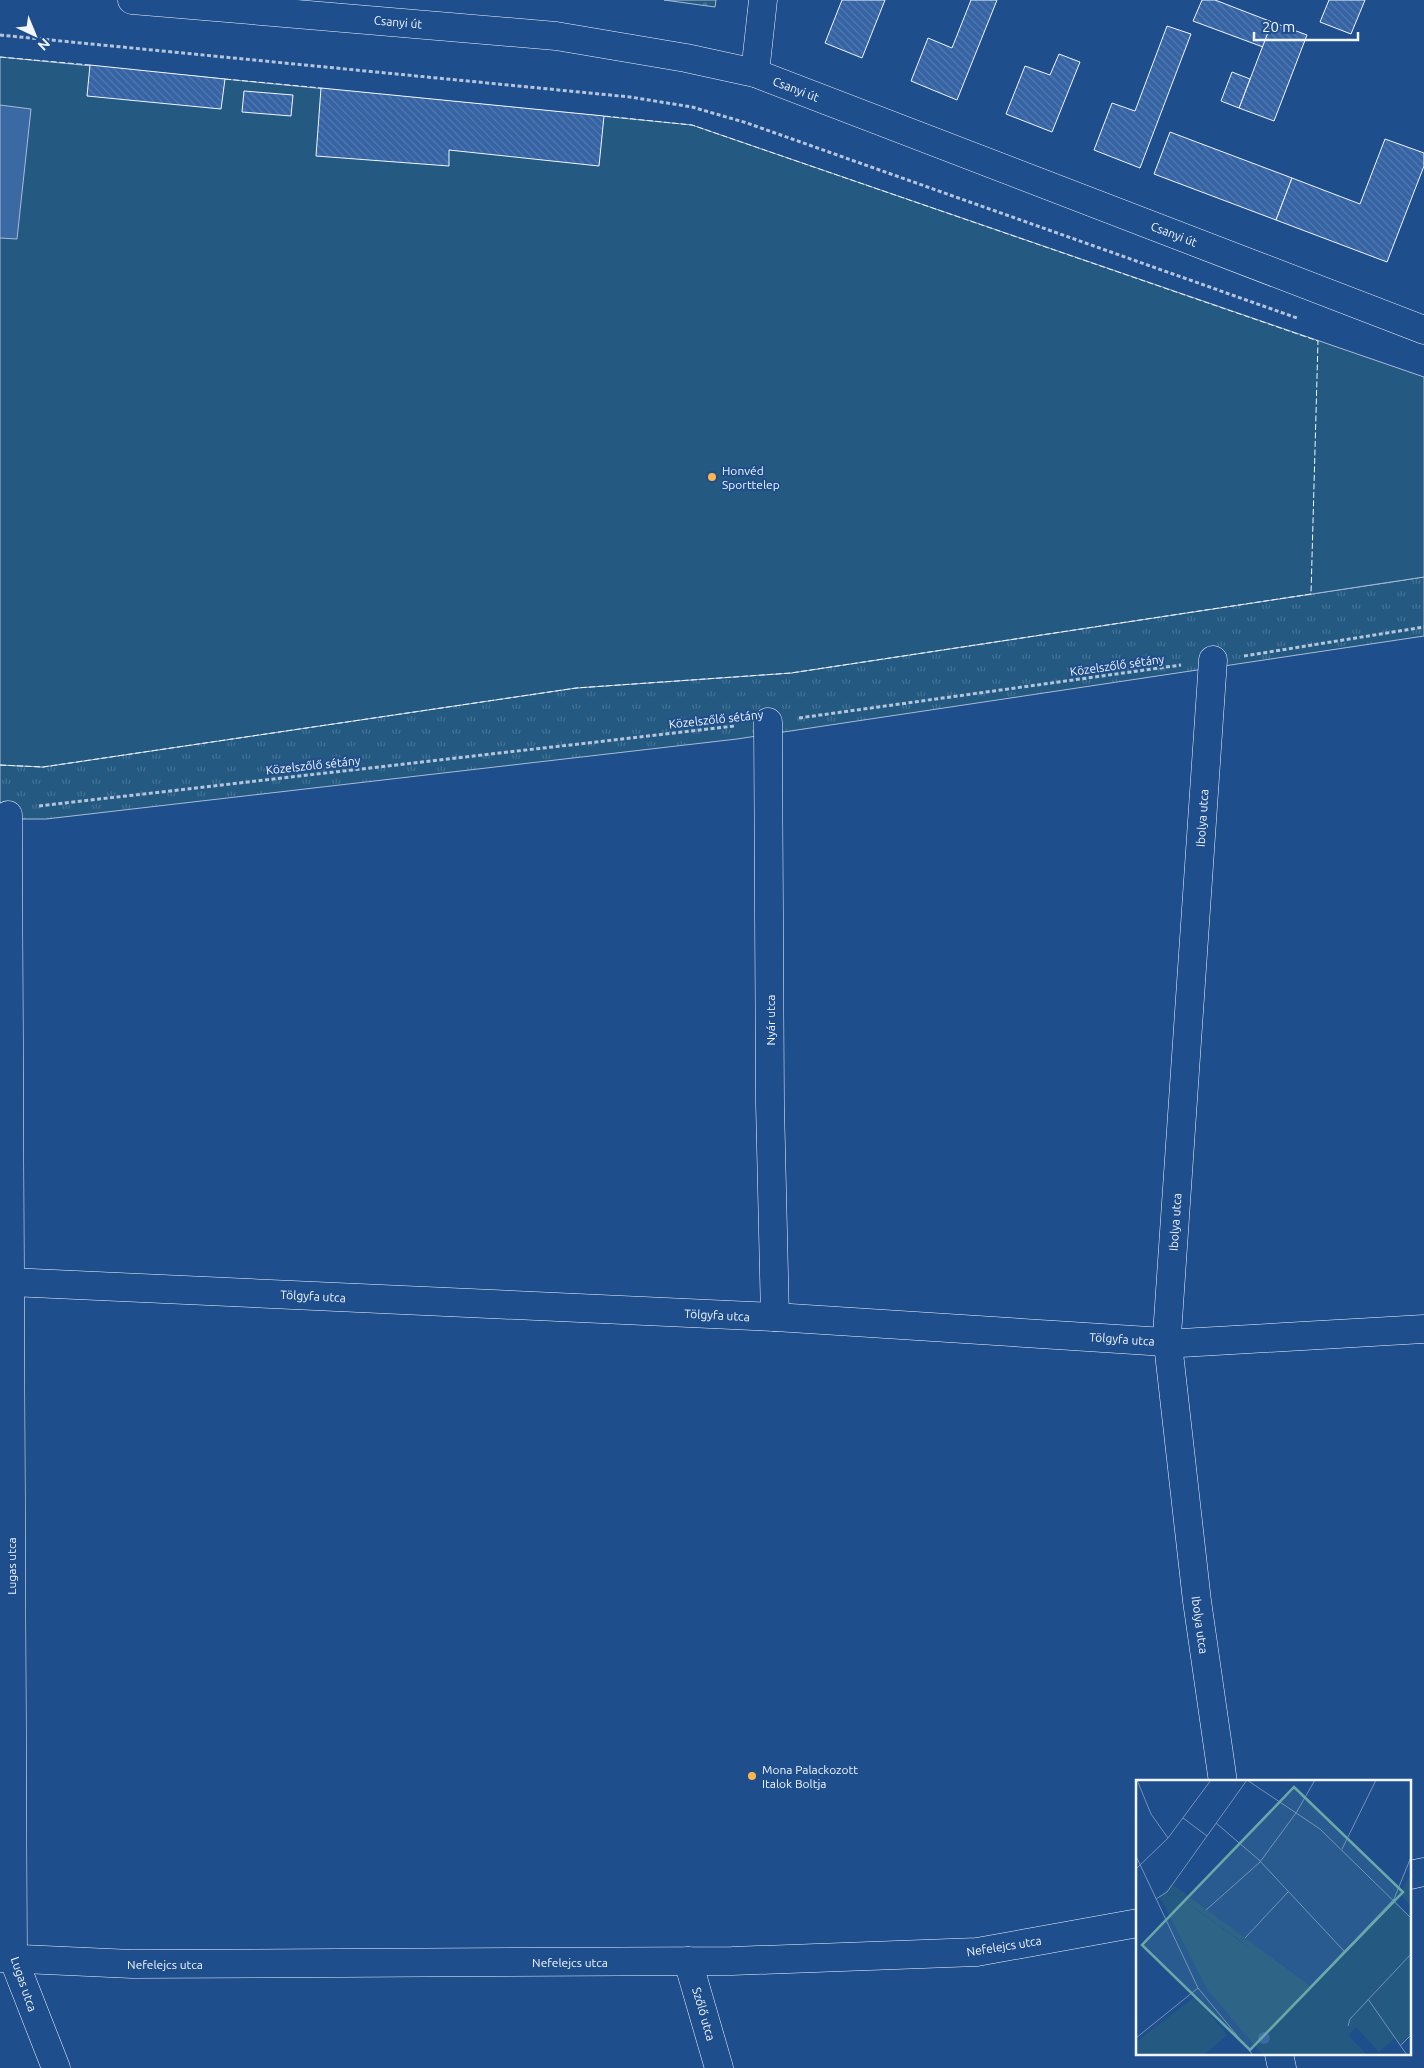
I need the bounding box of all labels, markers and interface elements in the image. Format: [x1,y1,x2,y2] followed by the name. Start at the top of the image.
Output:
[10,10,60,60] north arrow
[1254,10,1358,42] scale bar
[373,13,423,31] street label: Csanyi út
[1262,18,1295,35] text: 20 m
[35,35,53,54] text: N
[771,74,821,104] street label: Csanyi út
[1149,219,1199,249] street label: Csanyi út
[722,464,780,491] place label: Honvéd Sporttelep
[706,471,718,483] marker: Honvéd Sporttelep
[1069,652,1165,678] street label: Közelszőlő sétány
[668,708,764,730] street label: Közelszőlő sétány
[265,754,361,776] street label: Közelszőlő sétány
[1193,789,1211,847] street label: Ibolya utca
[764,994,777,1046] street label: Nyár utca
[1166,1193,1184,1251] street label: Ibolya utca
[280,1288,346,1304] street label: Tölgyfa utca
[684,1307,750,1323] street label: Tölgyfa utca
[1089,1330,1155,1348] street label: Tölgyfa utca
[5,1537,18,1595] street label: Lugas utca
[1190,1595,1210,1655] street label: Ibolya utca
[762,1763,858,1790] place label: Mona Palackozott Italok Boltja
[746,1770,758,1782] marker: Mona Palackozott Italok Boltja
[1136,1780,1412,2056] inset map
[966,1934,1042,1958] street label: Nefelejcs utca
[9,1955,39,2013] street label: Lugas utca
[532,1956,608,1969] street label: Nefelejcs utca
[127,1958,203,1971] street label: Nefelejcs utca
[690,1986,718,2042] street label: Szőlő utca

